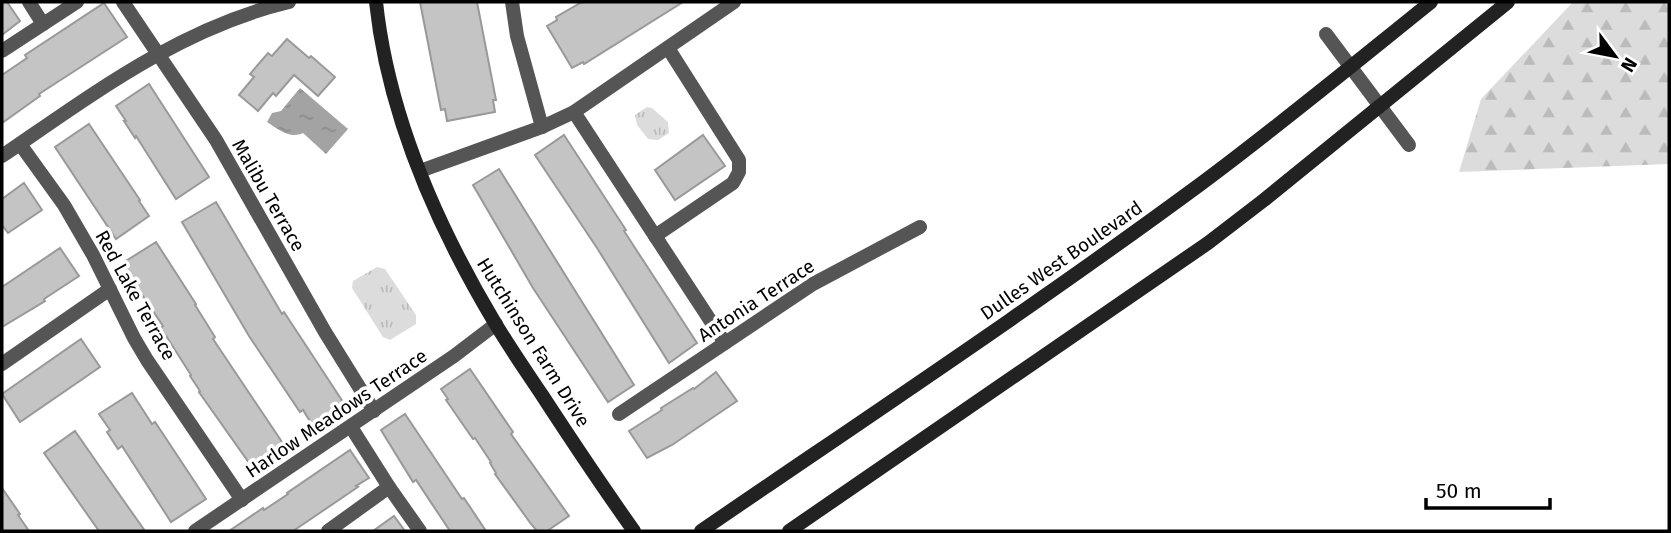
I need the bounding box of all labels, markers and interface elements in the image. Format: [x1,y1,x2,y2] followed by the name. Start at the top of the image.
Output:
[1580,21,1650,91] north arrow
[1616,53,1642,76] text: N
[227,135,310,255] street label: Malibu Terrace
[976,196,1147,325] street label: Dulles West Boulevard
[90,226,181,364] street label: Red Lake Terrace
[472,253,595,431] street label: Hutchinson Farm Drive
[694,254,819,347] street label: Antonia Terrace
[241,344,431,483] street label: Harlow Meadows Terrace
[1426,466,1550,510] scale bar
[1436,478,1482,504] text: 50 m

